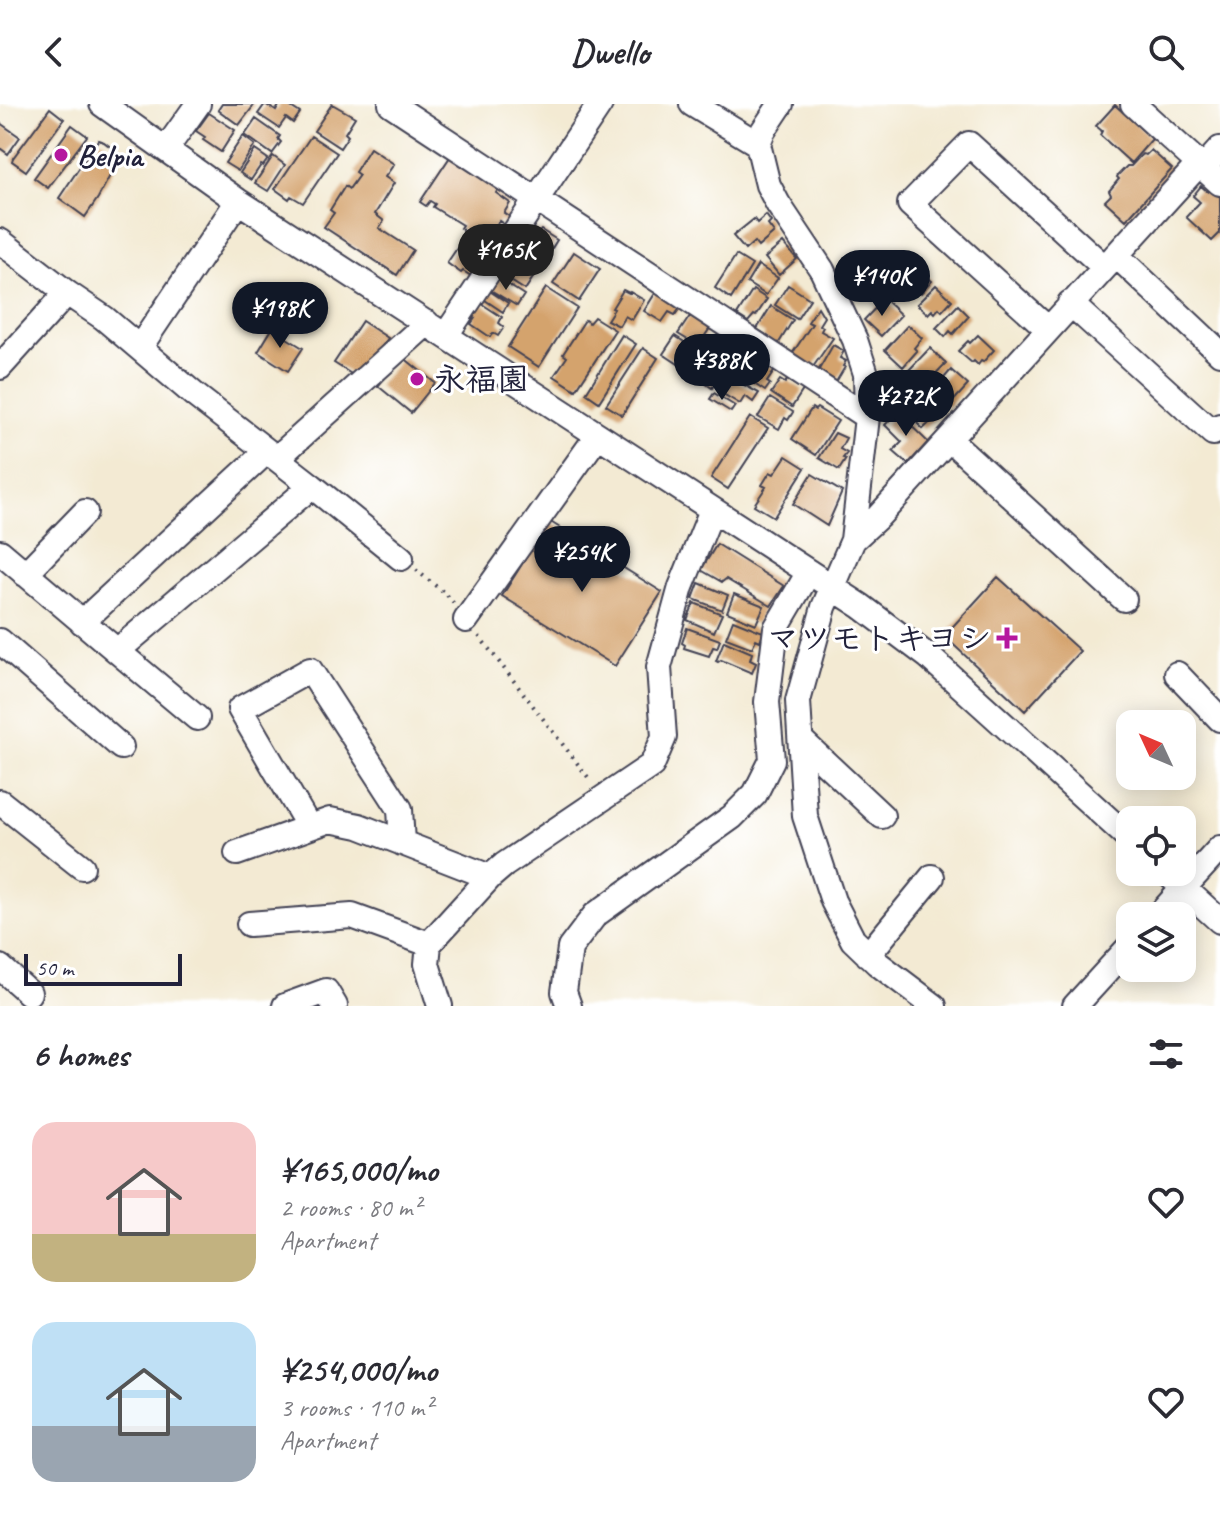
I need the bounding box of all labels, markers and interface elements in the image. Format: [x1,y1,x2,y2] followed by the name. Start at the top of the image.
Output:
[571,29,649,75] text: Dwello
[32,30,76,74] icon: back
[1144,30,1188,74] icon: search
[77,135,145,176] place label: Belpia
[52,146,70,164] marker: Belpia
[450,224,562,292] pin: ¥165K
[476,233,536,266] text: ¥165K
[826,250,938,318] pin: ¥140K
[852,259,912,292] text: ¥140K
[224,282,336,350] pin: ¥198K
[250,291,310,324] text: ¥198K
[666,334,778,402] pin: ¥388K
[692,343,752,376] text: ¥388K
[433,359,529,400] place label: 永福園
[408,370,426,388] marker: 永福園
[850,370,962,438] pin: ¥272K
[876,379,936,412] text: ¥272K
[526,526,638,594] pin: ¥254K
[552,535,612,568] text: ¥254K
[767,618,991,659] place label: マツモトキヨシ
[998,629,1016,647] marker: マツモトキヨシ
[1116,710,1196,790] north arrow
[1116,710,1196,982] map controls
[1116,806,1196,886] button: locate
[1116,902,1196,982] button: layers
[24,950,182,986] scale bar
[36,954,73,982] text: 50 m
[1144,1032,1188,1076] icon: filters
[32,1033,129,1076] text: 6 homes
[280,1148,438,1191] text: ¥165,000/mo
[96,1154,192,1250] icon: home
[1144,1180,1188,1224] icon: heart
[280,1191,421,1224] text: 2 rooms · 80 m²
[280,1224,376,1257] text: Apartment
[280,1348,437,1391] text: ¥254,000/mo
[96,1354,192,1450] icon: home
[1144,1380,1188,1424] icon: heart
[280,1391,432,1424] text: 3 rooms · 110 m²
[280,1424,376,1457] text: Apartment

